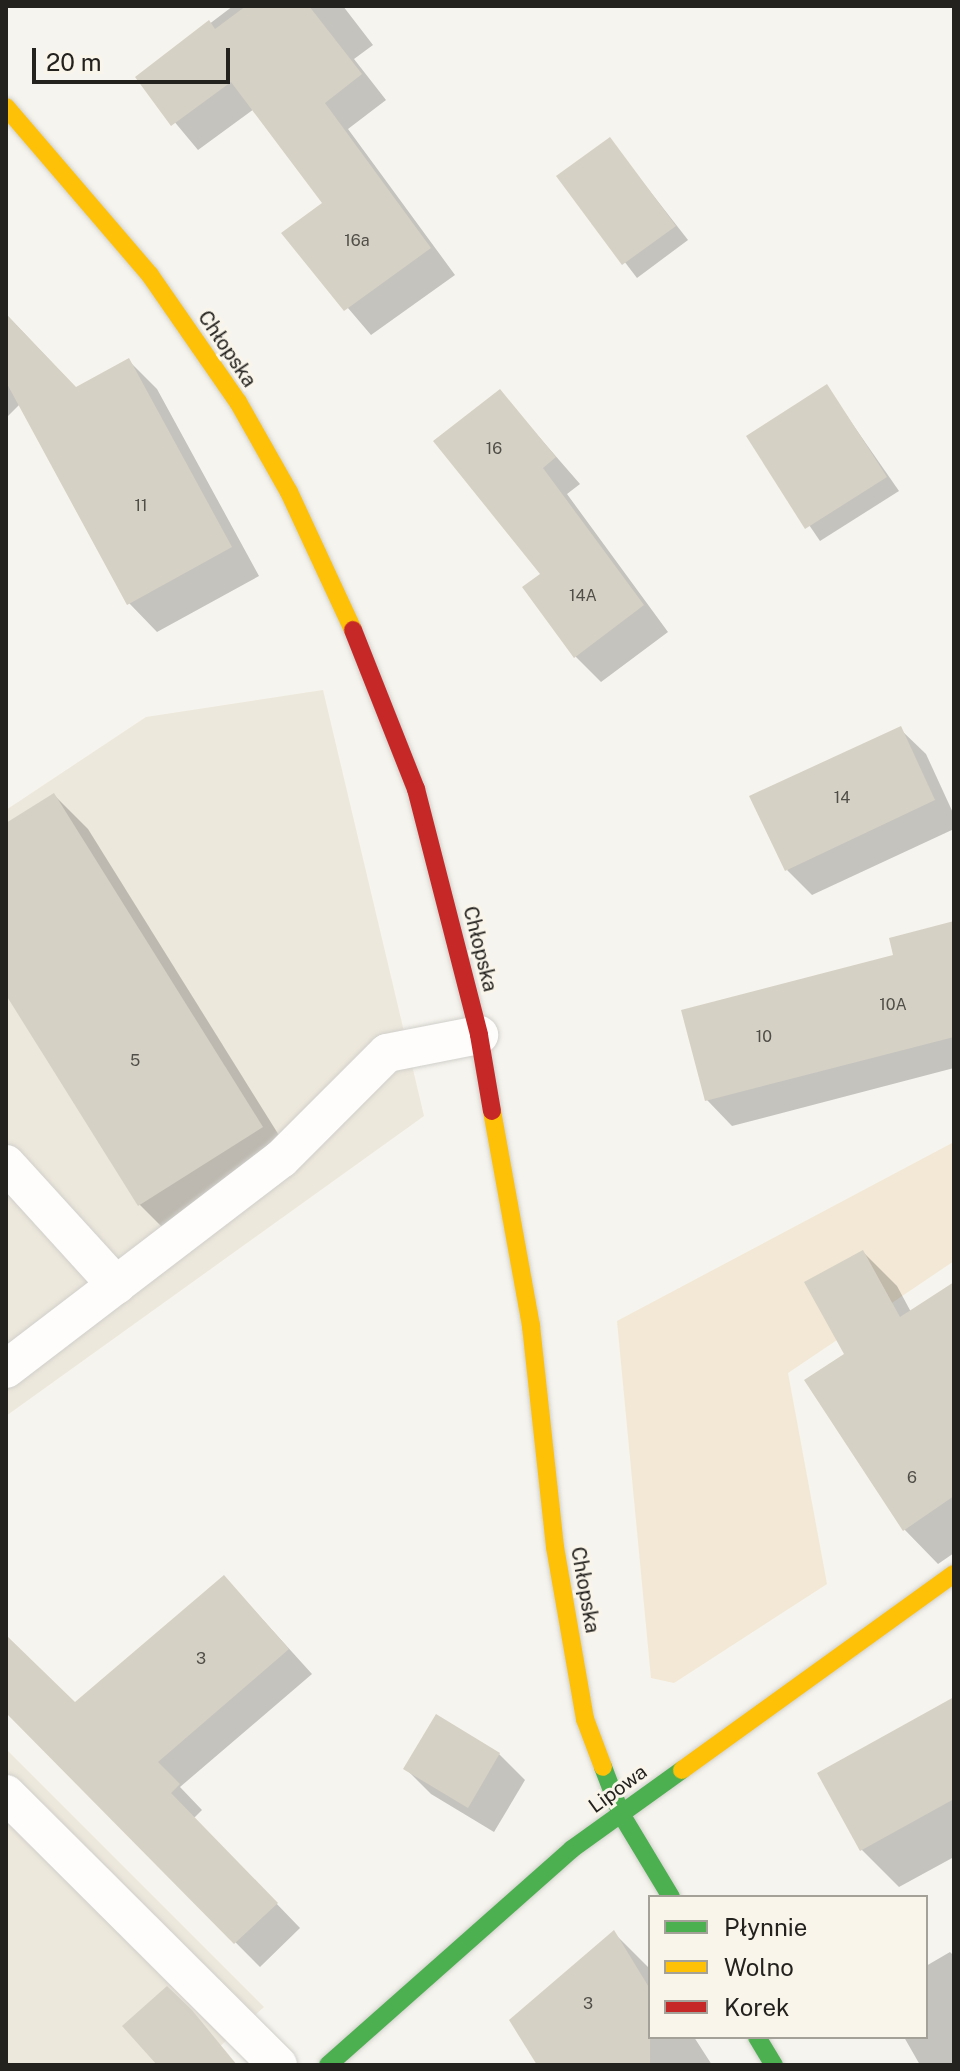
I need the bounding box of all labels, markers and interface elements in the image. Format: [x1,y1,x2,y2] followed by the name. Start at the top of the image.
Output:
[36,32,234,82] scale bar
[46,48,102,76] text: 20 m
[344,231,370,251] house number: 16a
[193,306,261,392] street label: Chłopska
[486,439,502,459] house number: 16
[134,496,148,516] house number: 11
[569,586,597,606] house number: 14A
[834,788,850,808] house number: 14
[458,904,502,994] street label: Chłopska
[879,995,907,1015] house number: 10A
[756,1027,772,1047] house number: 10
[130,1051,140,1071] house number: 5
[907,1468,917,1488] house number: 6
[566,1545,604,1635] street label: Chłopska
[196,1649,206,1669] house number: 3
[584,1760,652,1818] street label: Lipowa
[648,1895,928,2039] legend
[724,1913,807,1941] text: Płynnie
[724,1953,794,1981] text: Wolno
[724,1993,790,2021] text: Korek
[583,1994,593,2014] house number: 3

